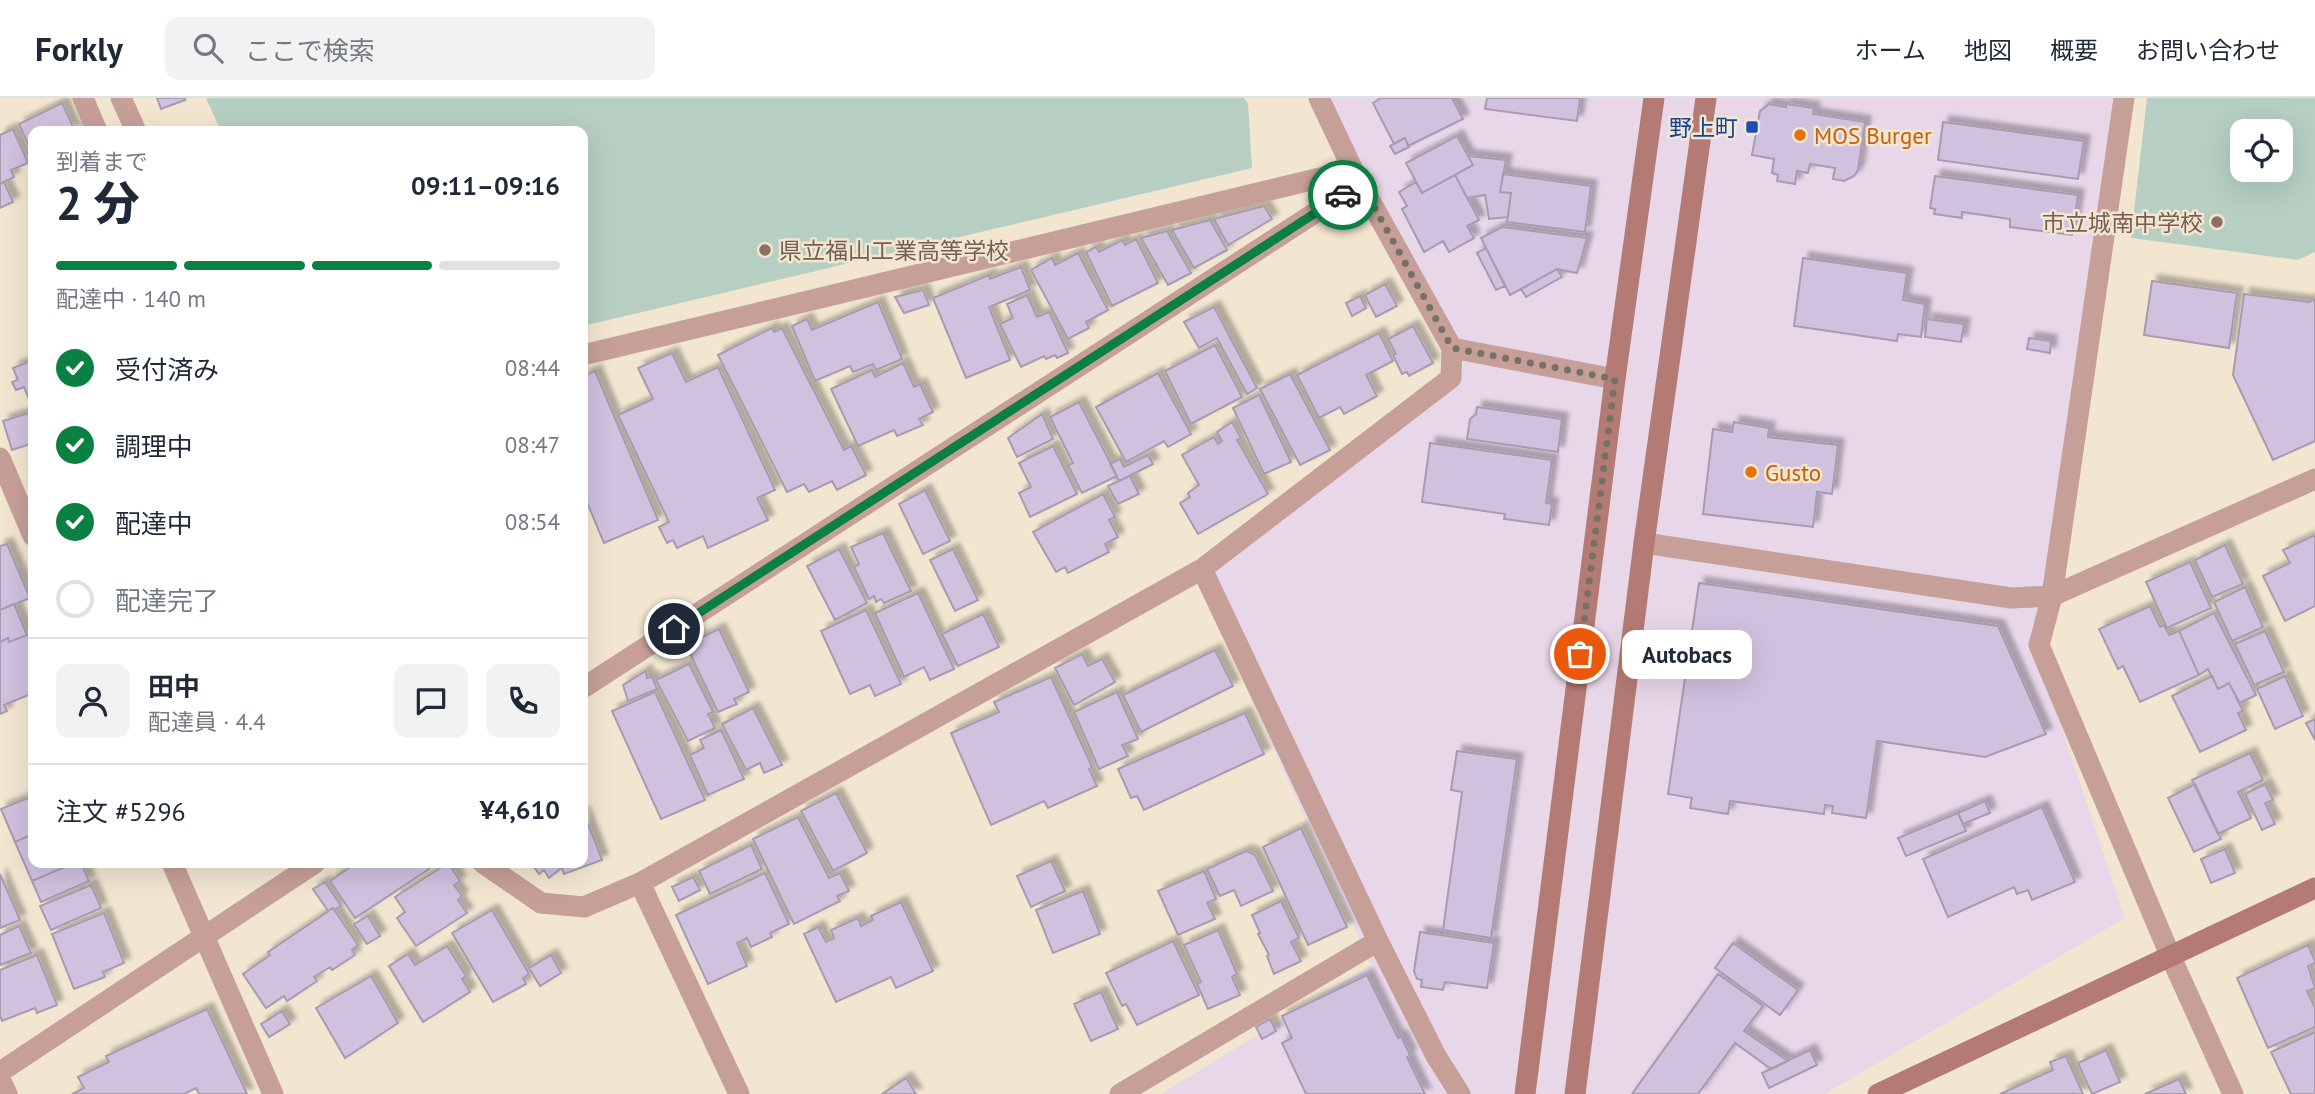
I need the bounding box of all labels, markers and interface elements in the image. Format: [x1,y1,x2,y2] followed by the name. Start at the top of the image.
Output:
[165,17,655,80] search box
[35,27,123,70] text: Forkly
[189,29,227,67] icon: search
[245,34,375,67] text: ここで検索
[1855,35,1926,66] text: ホーム
[1964,35,2012,66] text: 地図
[2050,35,2098,66] text: 概要
[2136,35,2280,66] text: お問い合わせ
[1669,113,1738,142] place label: 野上町
[1744,119,1760,135] marker: 野上町
[2230,119,2293,182] map controls
[2230,119,2293,182] button: locate
[1814,121,1932,150] place label: MOS Burger
[1792,127,1808,143] marker: MOS Burger
[56,147,148,176] text: 到着まで
[1308,160,1378,230] courier
[411,169,560,202] text: 09:11–09:16
[56,173,140,233] text: 2 分
[1324,176,1362,214] icon: car
[2042,208,2203,237] place label: 市立城南中学校
[2209,214,2225,230] marker: 市立城南中学校
[779,236,1009,265] place label: 県立福山工業高等学校
[757,242,773,258] marker: 県立福山工業高等学校
[56,284,206,313] text: 配達中 · 140 m
[56,349,94,387] icon: check
[115,353,219,386] text: 受付済み
[505,353,560,382] text: 08:44
[56,426,94,464] icon: check
[115,430,193,463] text: 調理中
[505,430,560,459] text: 08:47
[1765,458,1821,487] place label: Gusto
[1743,464,1759,480] marker: Gusto
[56,503,94,541] icon: check
[115,507,193,540] text: 配達中
[505,507,560,536] text: 08:54
[115,584,219,617] text: 配達完了
[644,599,704,659] pin
[655,610,693,648] icon: home
[1550,624,1610,684] pin
[1622,630,1752,678] callout: Autobacs
[1561,635,1599,673] icon: bag
[1642,640,1732,669] text: Autobacs
[56,664,130,738] button: person
[394,664,468,738] button: chat
[486,664,560,738] button: phone
[148,670,200,703] text: 田中
[148,707,265,736] text: 配達員 · 4.4
[480,793,560,826] text: ¥4,610
[56,795,186,828] text: 注文 #5296

